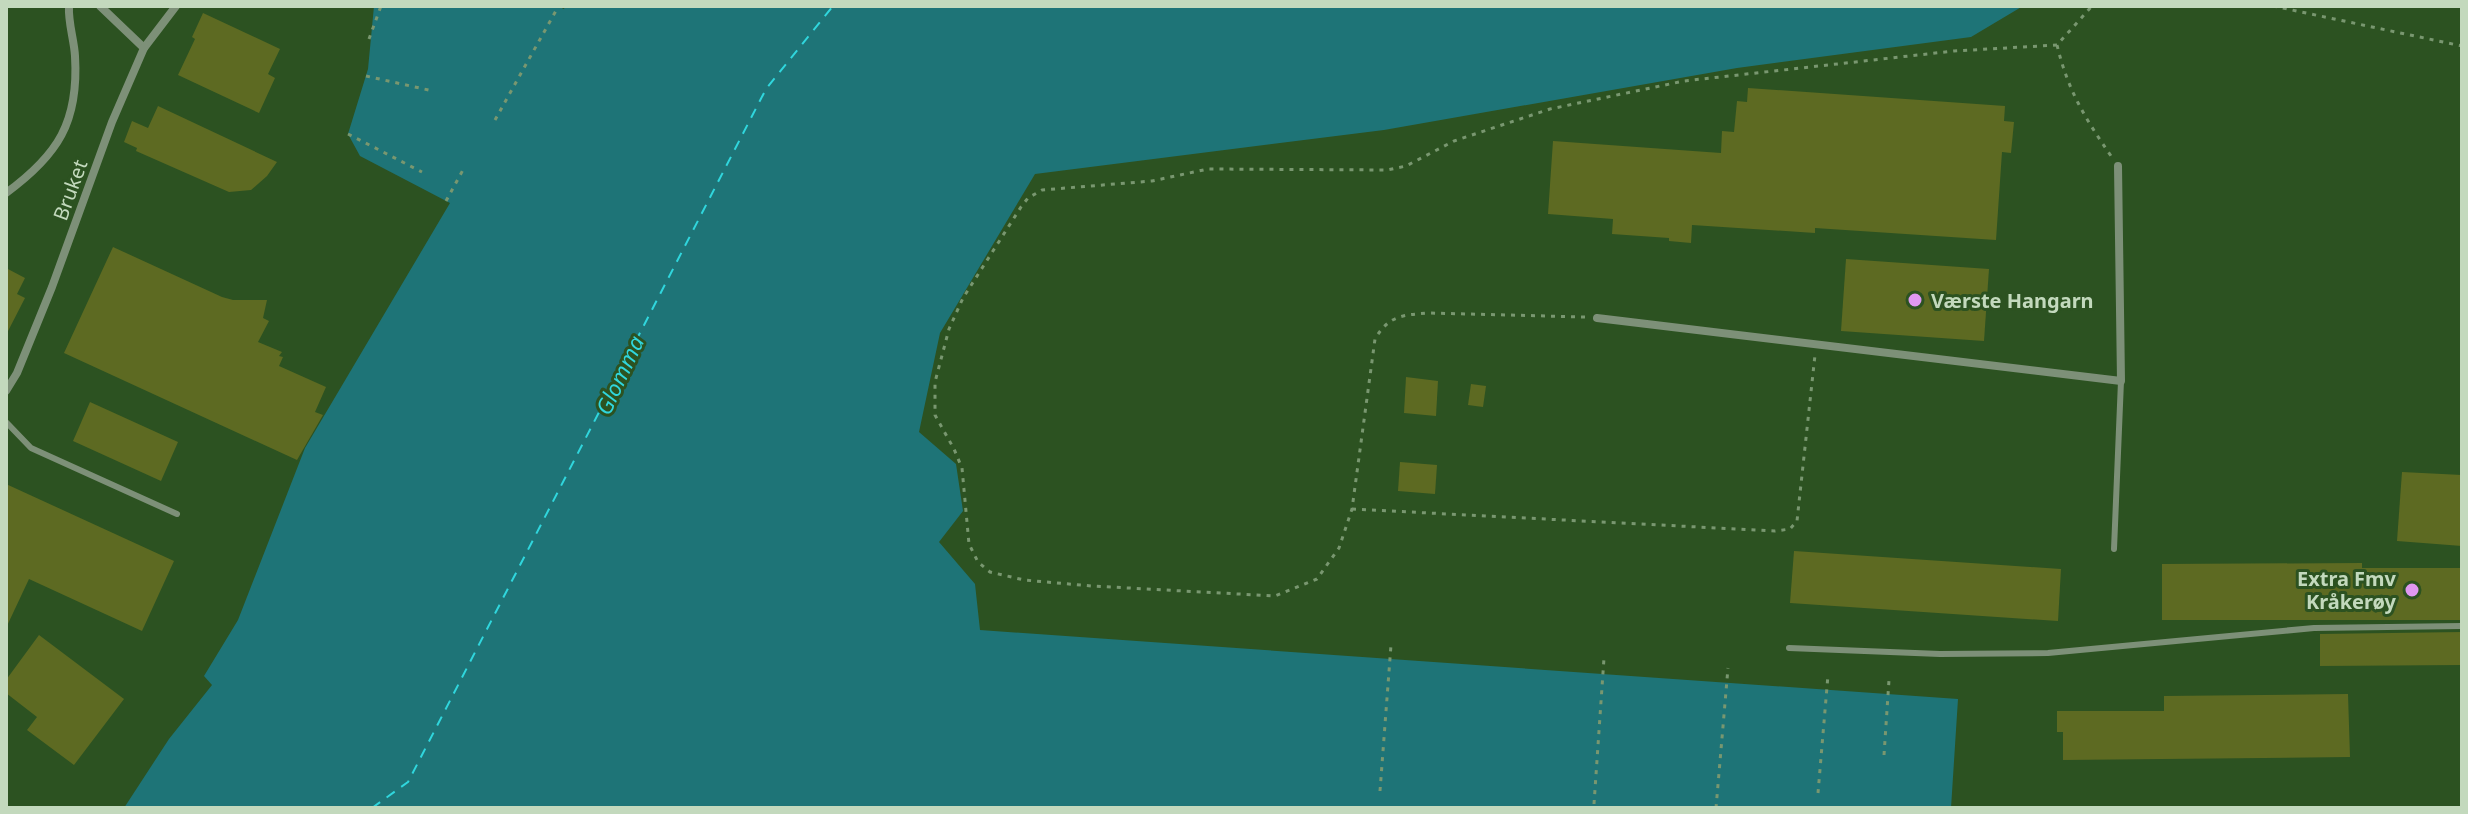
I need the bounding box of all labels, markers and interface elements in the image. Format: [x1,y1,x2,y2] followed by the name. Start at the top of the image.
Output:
[47,156,93,224] street label: Bruket
[1931,287,2094,314] place label: Værste Hangarn
[1906,291,1924,309] marker: Værste Hangarn
[588,330,651,419] water label: Glomma
[2297,565,2397,615] place label: Extra Fmv Kråkerøy
[2403,581,2421,599] marker: Extra Fmv Kråkerøy

